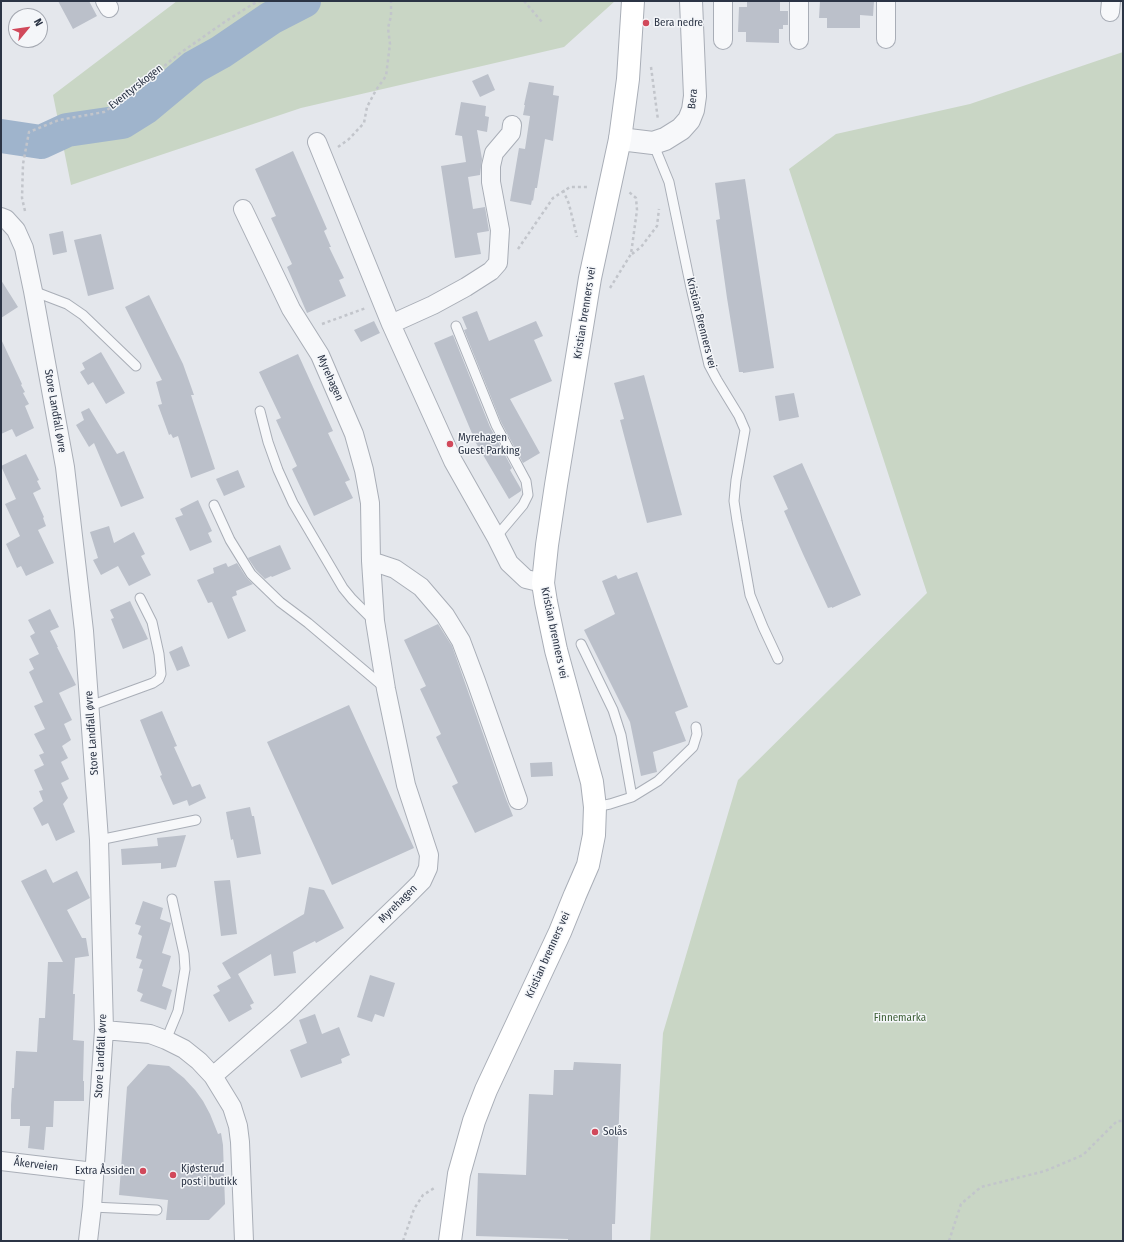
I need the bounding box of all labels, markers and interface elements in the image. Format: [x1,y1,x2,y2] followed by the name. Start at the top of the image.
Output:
[8,8,48,48] north arrow
[31,16,45,28] text: N
[654,16,703,30] place label: Bera nedre
[641,18,651,28] marker: Bera nedre
[106,62,166,112] street label: Eventyrskogen
[685,88,701,110] street label: Bera
[571,266,599,360] street label: Kristian brenners vei
[683,276,719,370] street label: Kristian Brenners vei
[314,353,346,403] street label: Myrehagen
[41,368,69,454] street label: Store Landfall øvre
[458,431,520,457] place label: Myrehagen Guest Parking
[445,439,455,449] marker: Myrehagen Guest Parking
[538,586,570,680] street label: Kristian brenners vei
[82,690,102,776] street label: Store Landfall øvre
[376,882,420,926] street label: Myrehagen
[523,910,573,1000] street label: Kristian brenners vei
[874,1011,926,1025] park label: Finnemarka
[92,1013,110,1099] street label: Store Landfall øvre
[603,1125,627,1139] place label: Solås
[590,1127,600,1137] marker: Solås
[13,1156,59,1174] street label: Åkerveien
[181,1162,237,1188] place label: Kjøsterud post i butikk
[75,1164,135,1178] place label: Extra Åssiden
[138,1166,148,1176] marker: Extra Åssiden
[168,1170,178,1180] marker: Kjøsterud post i butikk

